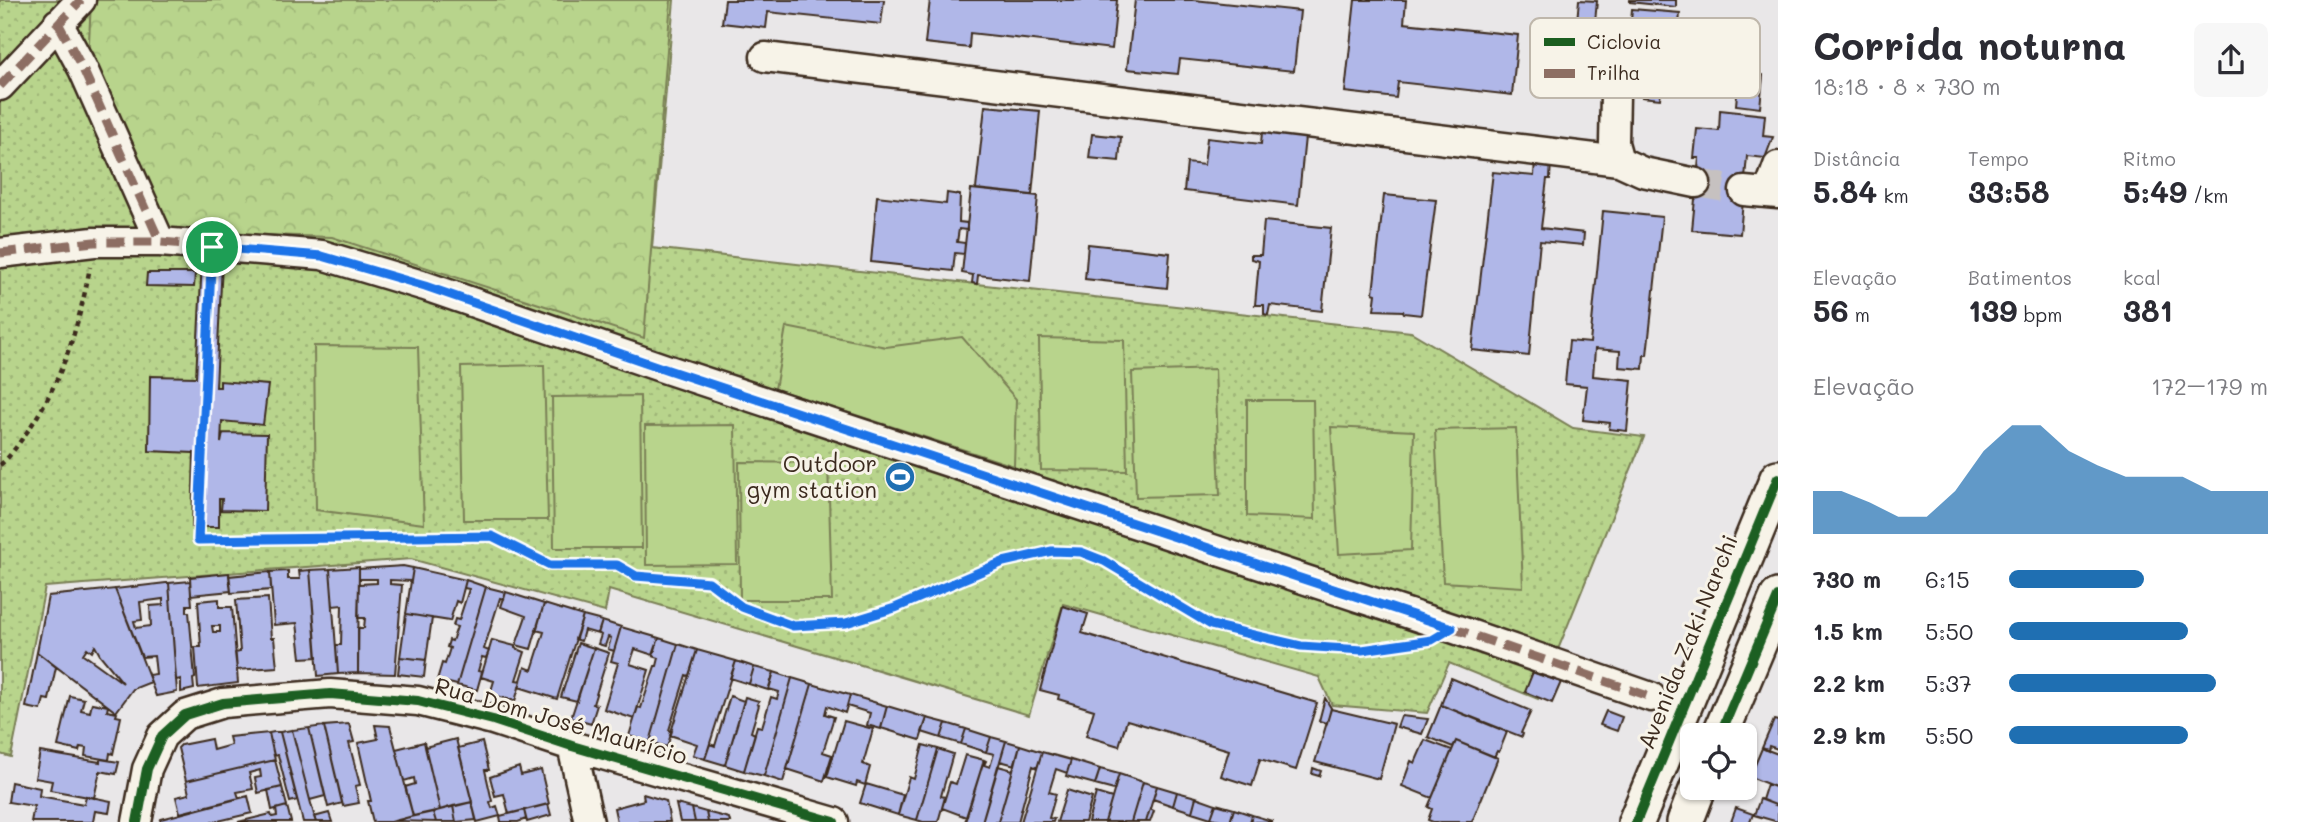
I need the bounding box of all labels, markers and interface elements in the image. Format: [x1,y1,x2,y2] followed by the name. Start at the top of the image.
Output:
[1530,18,1760,98] legend
[1813,20,2126,70] text: Corrida noturna
[2194,23,2268,97] button: share
[1587,29,1661,54] text: Ciclovia
[1587,60,1640,85] text: Trilha
[1813,71,2000,101] text: 18:18 · 8 × 730 m
[1813,146,1901,171] text: Distância
[1968,146,2028,171] text: Tempo
[2123,146,2176,171] text: Ritmo
[1813,171,1877,211] text: 5.84
[1968,171,2050,211] text: 33:58
[2123,171,2187,211] text: 5:49
[1877,183,1909,208] text: km
[2187,183,2228,208] text: /km
[182,217,242,277] pin
[193,228,231,266] icon: arrive
[1813,265,1897,290] text: Elevação
[1968,265,2072,290] text: Batimentos
[2123,265,2161,290] text: kcal
[1813,290,1849,330] text: 56
[1968,290,2017,330] text: 139
[2123,290,2173,330] text: 381
[1849,302,1870,327] text: m
[2017,302,2062,327] text: bpm
[1813,371,1914,401] text: Elevação
[2151,371,2268,401] text: 172–179 m
[747,448,877,504] place label: Outdoor gym station
[883,460,917,494] sports icon: Outdoor gym station
[1630,530,1744,753] street label: Avenida Zaki Narchi
[1813,564,1881,594] text: 730 m
[1925,564,1970,594] text: 6:15
[1813,616,1883,646] text: 1.5 km
[1925,616,1973,646] text: 5:50
[1813,668,1885,698] text: 2.2 km
[1925,668,1972,698] text: 5:37
[432,670,691,770] street label: Rua Dom José Maurício
[1813,720,1886,750] text: 2.9 km
[1925,720,1973,750] text: 5:50
[1680,723,1757,800] map controls
[1680,723,1757,800] button: locate

